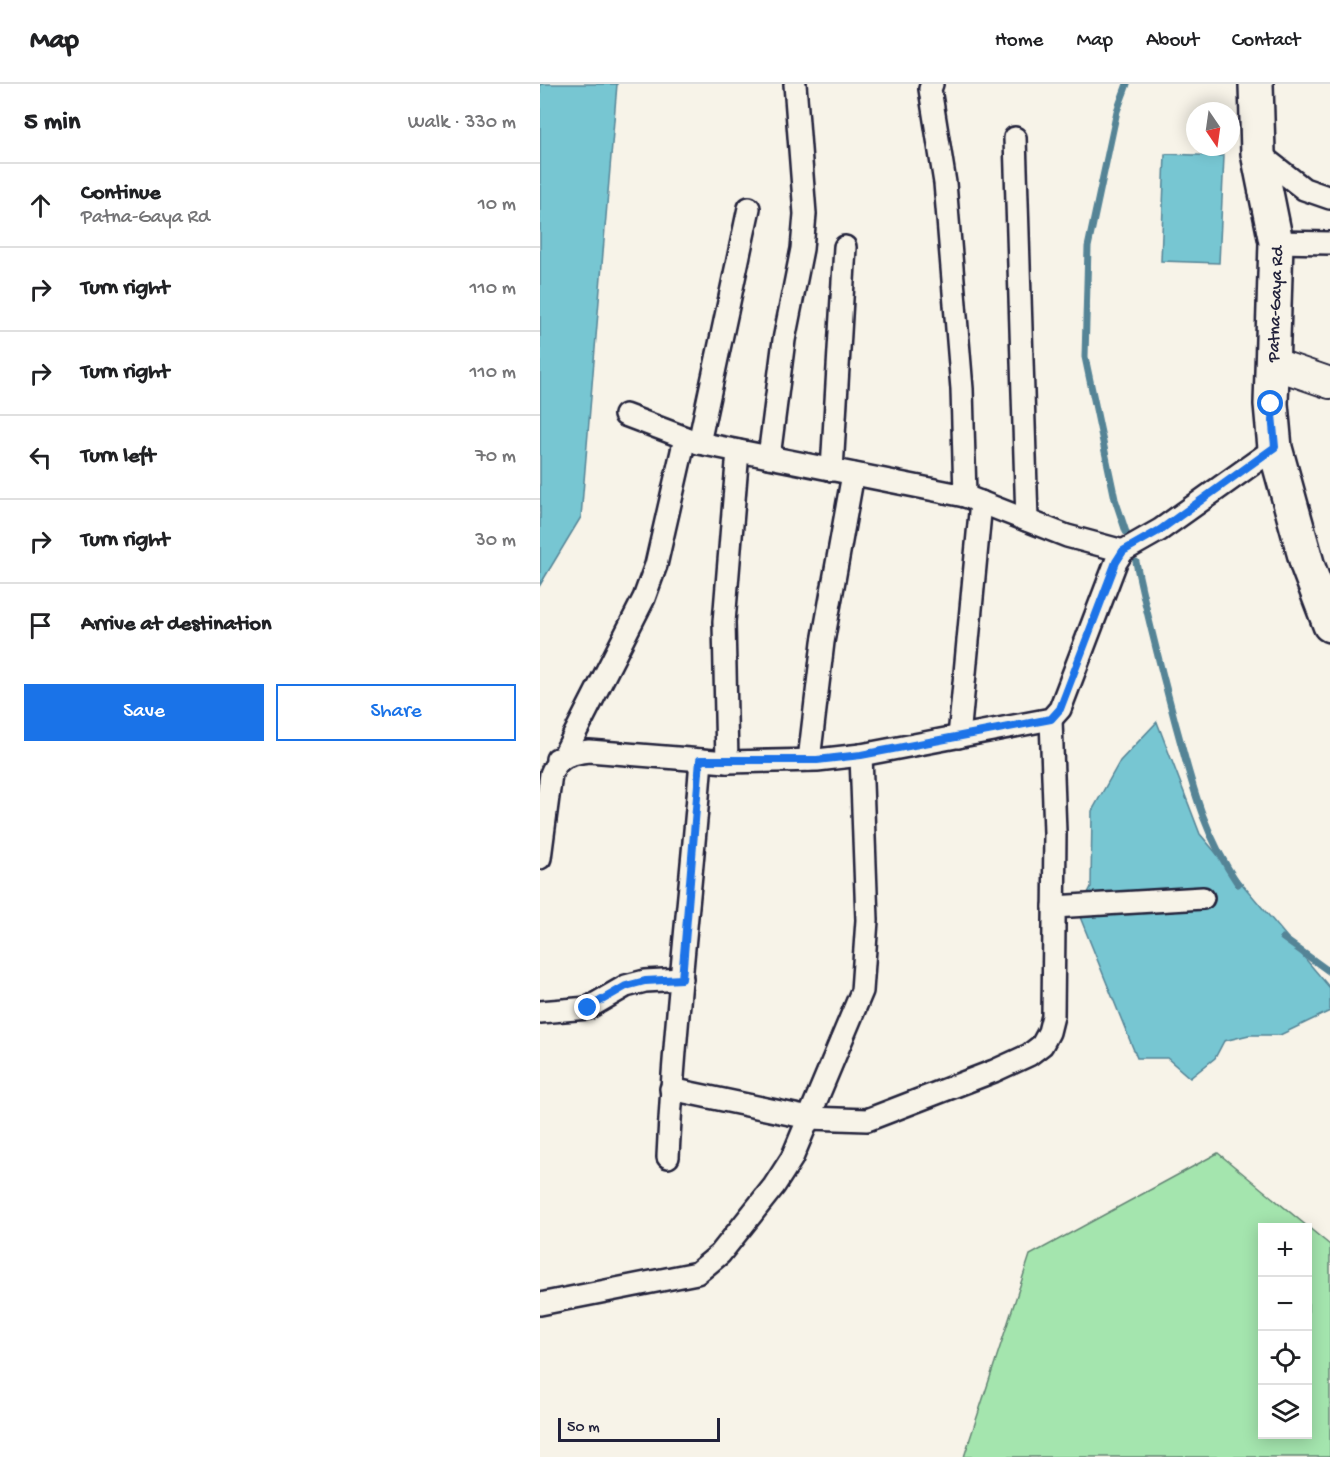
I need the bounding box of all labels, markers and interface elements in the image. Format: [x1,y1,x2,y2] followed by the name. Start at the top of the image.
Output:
[30,25,79,58] text: Map
[995,29,1043,54] text: Home
[1076,29,1113,54] text: Map
[1146,29,1199,54] text: About
[1232,29,1300,54] text: Contact
[1186,102,1240,156] north arrow
[24,108,80,139] text: 5 min
[408,112,516,135] text: Walk · 330 m
[81,181,161,207] text: Continue
[24,189,57,222] icon: ahead
[478,194,516,217] text: 10 m
[81,207,210,230] text: Patna-Gaya Rd
[1264,244,1289,363] street label: Patna-Gaya Rd
[24,273,57,306] icon: right
[81,276,169,302] text: Turn right
[470,278,516,301] text: 110 m
[24,357,57,390] icon: right
[81,360,169,386] text: Turn right
[470,362,516,385] text: 110 m
[1257,390,1283,416] route start
[24,441,57,474] icon: left
[81,444,155,470] text: Turn left
[475,446,516,469] text: 70 m
[24,525,57,558] icon: right
[81,528,169,554] text: Turn right
[475,530,516,553] text: 30 m
[24,609,57,642] icon: arrive
[81,612,271,638] text: Arrive at destination
[24,684,264,741] button: Save
[276,684,516,741] button: Share
[574,994,600,1020] route end
[1258,1223,1312,1439] map controls
[1258,1223,1312,1277] button: +
[1258,1277,1312,1331] button: −
[1258,1331,1312,1385] button: locate
[1258,1385,1312,1439] button: layers
[558,1415,720,1442] scale bar
[567,1419,600,1438] text: 50 m

